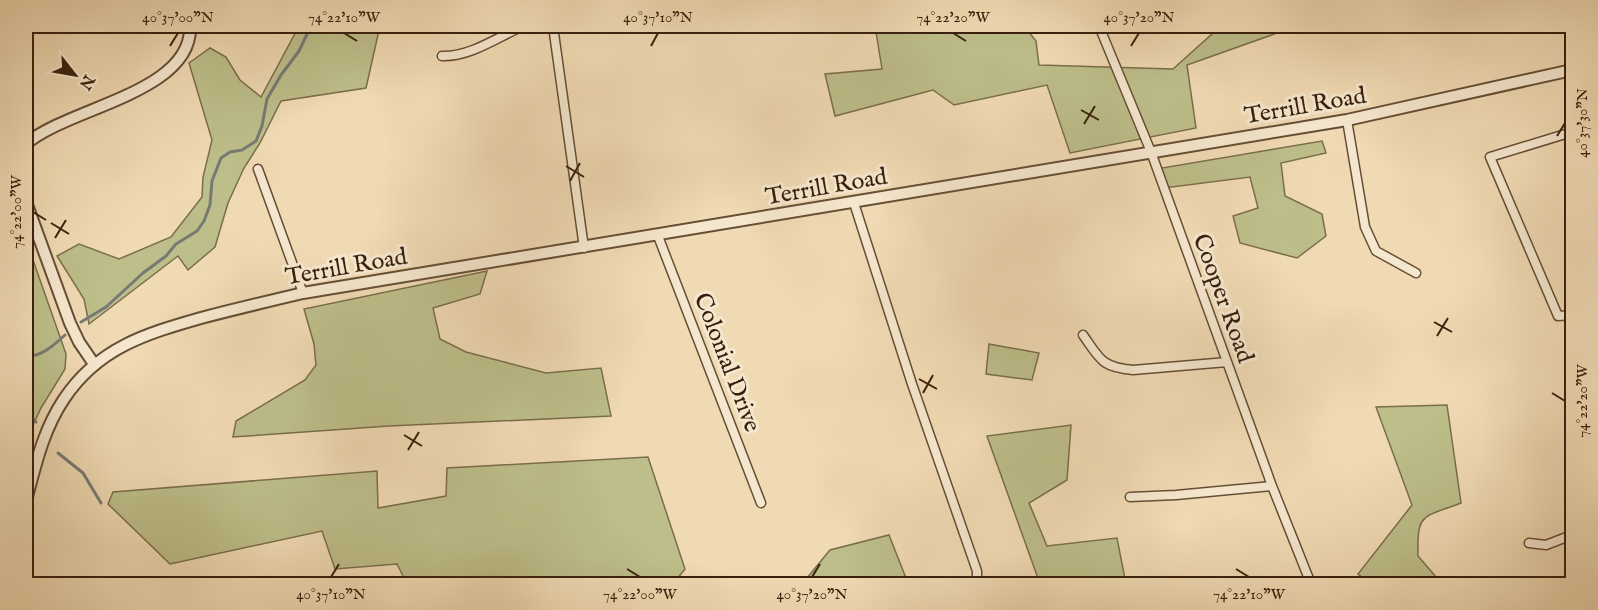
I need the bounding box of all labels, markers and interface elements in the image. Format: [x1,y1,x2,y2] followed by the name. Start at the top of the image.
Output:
[142,8,214,27] text: 40°37'00"N
[308,8,381,27] text: 74°22'10"W
[623,8,693,27] text: 40°37'10"N
[916,8,990,27] text: 74°22'20"W
[1103,8,1175,27] text: 40°37'20"N
[45,45,105,105] north arrow
[74,70,99,93] text: N
[1242,80,1369,132] street label: Terrill Road
[1573,88,1592,158] text: 40°37'30"N
[763,161,890,213] street label: Terrill Road
[7,174,26,249] text: 74°22'00"W
[1185,230,1260,368] street label: Cooper Road
[283,241,410,293] street label: Terrill Road
[686,289,767,437] street label: Colonial Drive
[1573,364,1592,438] text: 74°22'20"W
[296,585,366,604] text: 40°37'10"N
[603,585,678,604] text: 74°22'00"W
[776,585,848,604] text: 40°37'20"N
[1213,585,1286,604] text: 74°22'10"W

